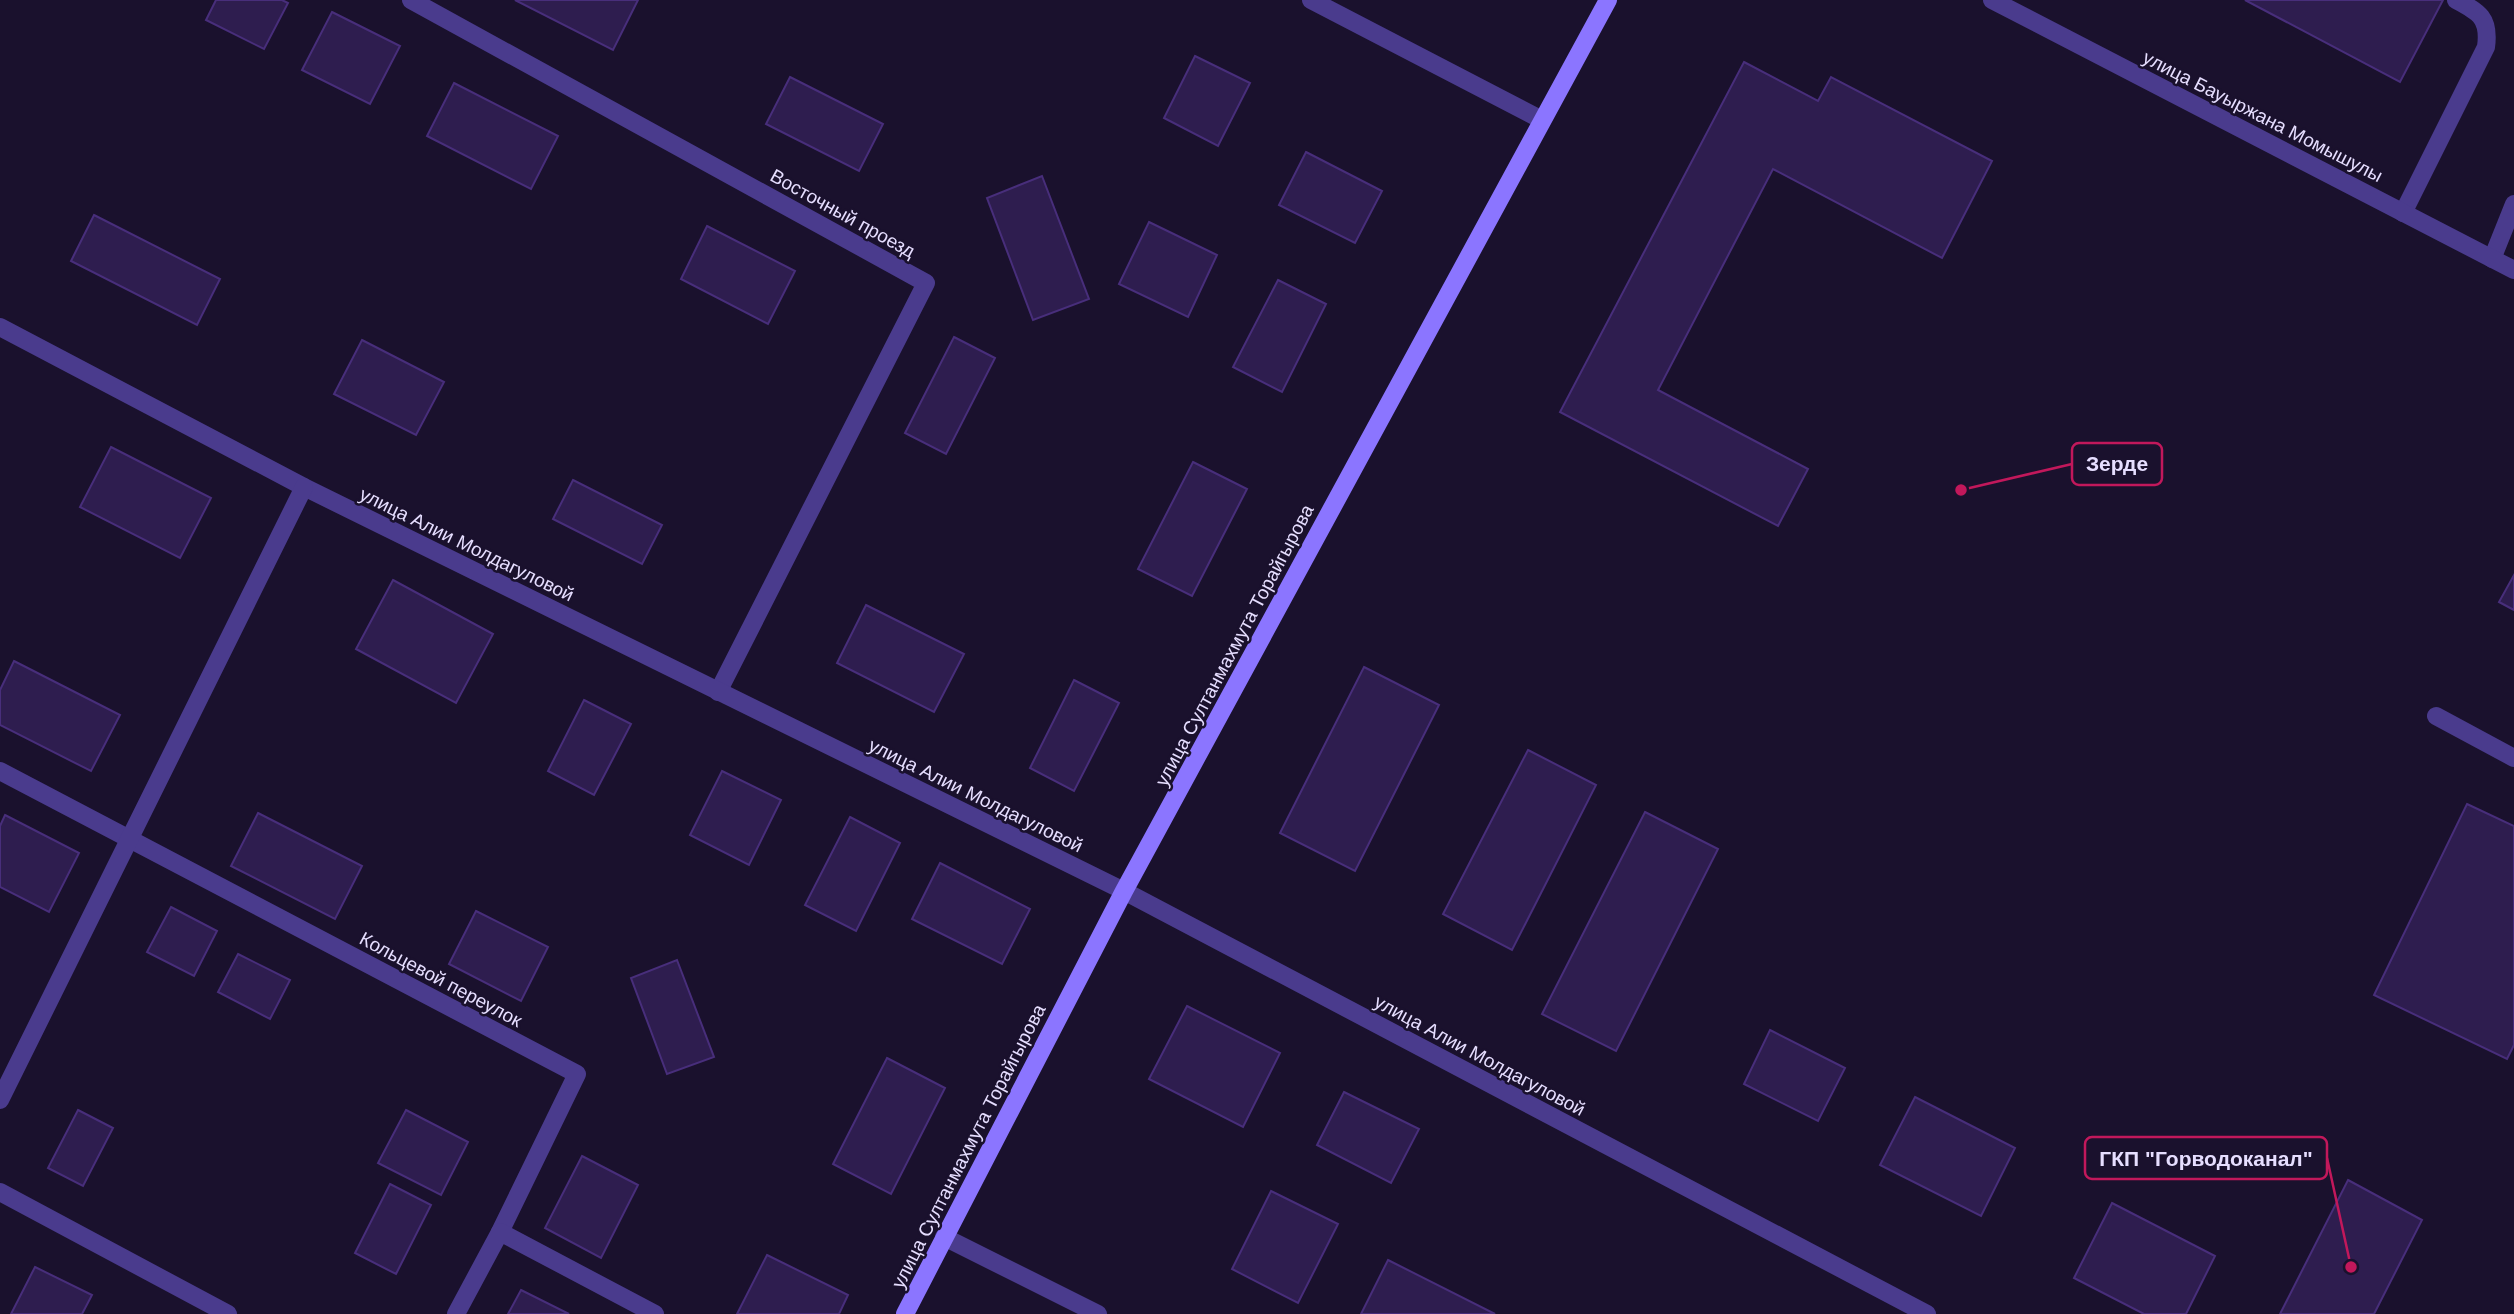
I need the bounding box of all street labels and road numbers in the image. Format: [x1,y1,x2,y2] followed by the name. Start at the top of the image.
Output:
[2139,47,2386,186] street label: улица Бауыржана Момышулы
[767,165,919,262] street label: Восточный проезд
[356,483,577,606] street label: улица Алии Молдагуловой
[1151,501,1318,790] street label: улица Султанмахмута Торайгырова
[865,734,1086,857] street label: улица Алии Молдагуловой
[356,928,526,1031] street label: Кольцевой переулок
[1371,991,1589,1120] street label: улица Алии Молдагуловой
[887,1000,1050,1292] street label: улица Султанмахмута Торайгырова

